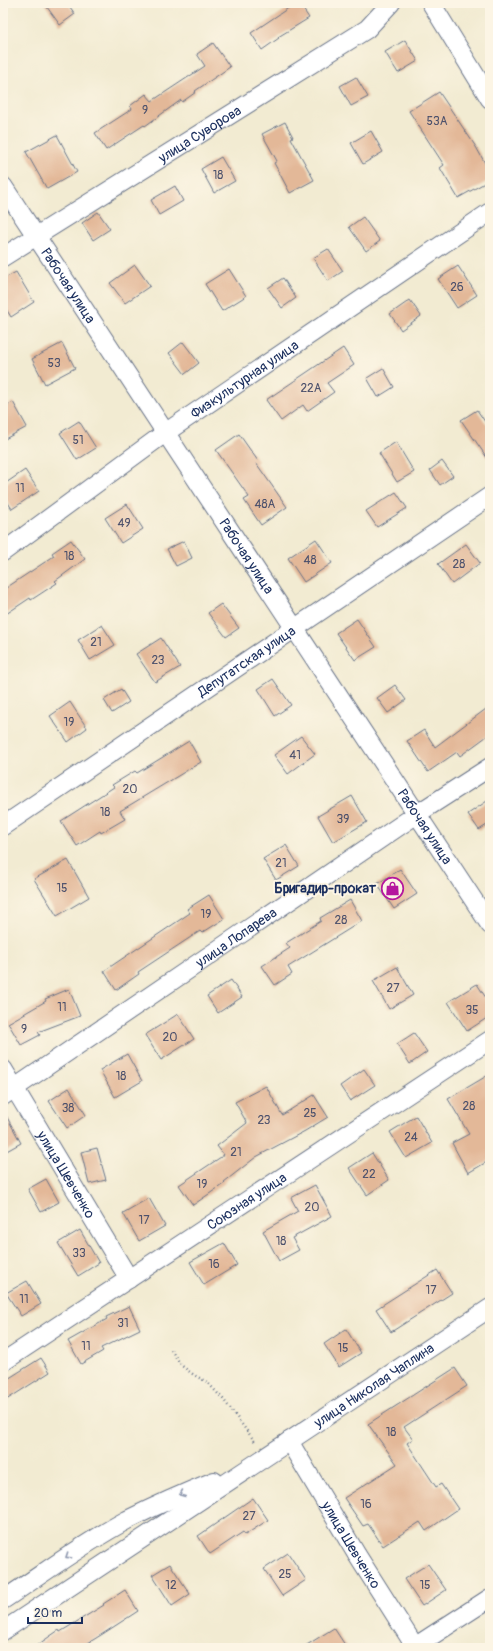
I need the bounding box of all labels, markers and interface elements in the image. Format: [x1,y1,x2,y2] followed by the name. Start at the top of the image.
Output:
[154,102,244,167] street label: улица Суворова
[142,103,148,118] house number: 9
[427,114,448,129] house number: 53А
[213,168,223,183] house number: 18
[37,245,99,327] street label: Рабочая улица
[450,280,464,295] house number: 26
[187,337,302,422] street label: Физкультурная улица
[47,356,61,371] house number: 53
[300,381,322,396] house number: 22А
[72,433,84,448] house number: 51
[15,481,25,496] house number: 11
[255,497,276,512] house number: 48А
[215,515,277,597] street label: Рабочая улица
[117,516,131,531] house number: 49
[64,549,74,564] house number: 18
[303,553,317,568] house number: 48
[453,557,465,572] house number: 28
[194,622,299,701] street label: Депутатская улица
[90,635,102,650] house number: 21
[151,653,165,668] house number: 23
[64,715,74,730] house number: 19
[289,748,301,763] house number: 41
[123,782,137,797] house number: 20
[394,786,456,868] street label: Рабочая улица
[100,805,110,820] house number: 18
[337,812,349,827] house number: 39
[275,856,287,871] house number: 21
[379,875,405,901] shop icon: Бригадир-прокат
[274,880,377,897] place label: Бригадир-прокат
[56,881,68,896] house number: 15
[192,904,280,972] street label: улица Лопарева
[201,907,211,922] house number: 19
[335,913,347,928] house number: 28
[386,981,400,996] house number: 27
[57,1000,67,1015] house number: 11
[465,1003,479,1018] house number: 35
[21,1022,27,1037] house number: 9
[163,1030,177,1045] house number: 20
[116,1069,126,1084] house number: 18
[463,1099,475,1114] house number: 28
[62,1101,74,1116] house number: 38
[303,1106,317,1121] house number: 25
[257,1113,271,1128] house number: 23
[33,1127,99,1222] street label: улица Шевченко
[404,1130,418,1145] house number: 24
[230,1145,242,1160] house number: 21
[362,1167,376,1182] house number: 22
[204,1169,290,1234] street label: Союзная улица
[197,1177,207,1192] house number: 19
[305,1200,319,1215] house number: 20
[138,1213,150,1228] house number: 17
[276,1234,286,1249] house number: 18
[72,1246,86,1261] house number: 33
[208,1257,220,1272] house number: 16
[425,1283,437,1298] house number: 17
[19,1292,29,1307] house number: 11
[117,1316,129,1331] house number: 31
[81,1339,91,1354] house number: 11
[310,1340,437,1432] street label: улица Николая Чаплина
[337,1341,349,1356] house number: 15
[386,1425,396,1440] house number: 18
[179,1489,187,1497] one-way arrow
[317,1497,384,1592] street label: улица Шевченко
[360,1497,372,1512] house number: 16
[242,1509,256,1524] house number: 27
[65,1551,72,1559] one-way arrow
[278,1567,292,1582] house number: 25
[165,1578,177,1593] house number: 12
[419,1578,431,1593] house number: 15
[28,1599,82,1625] scale bar
[34,1606,63,1621] text: 20 m

